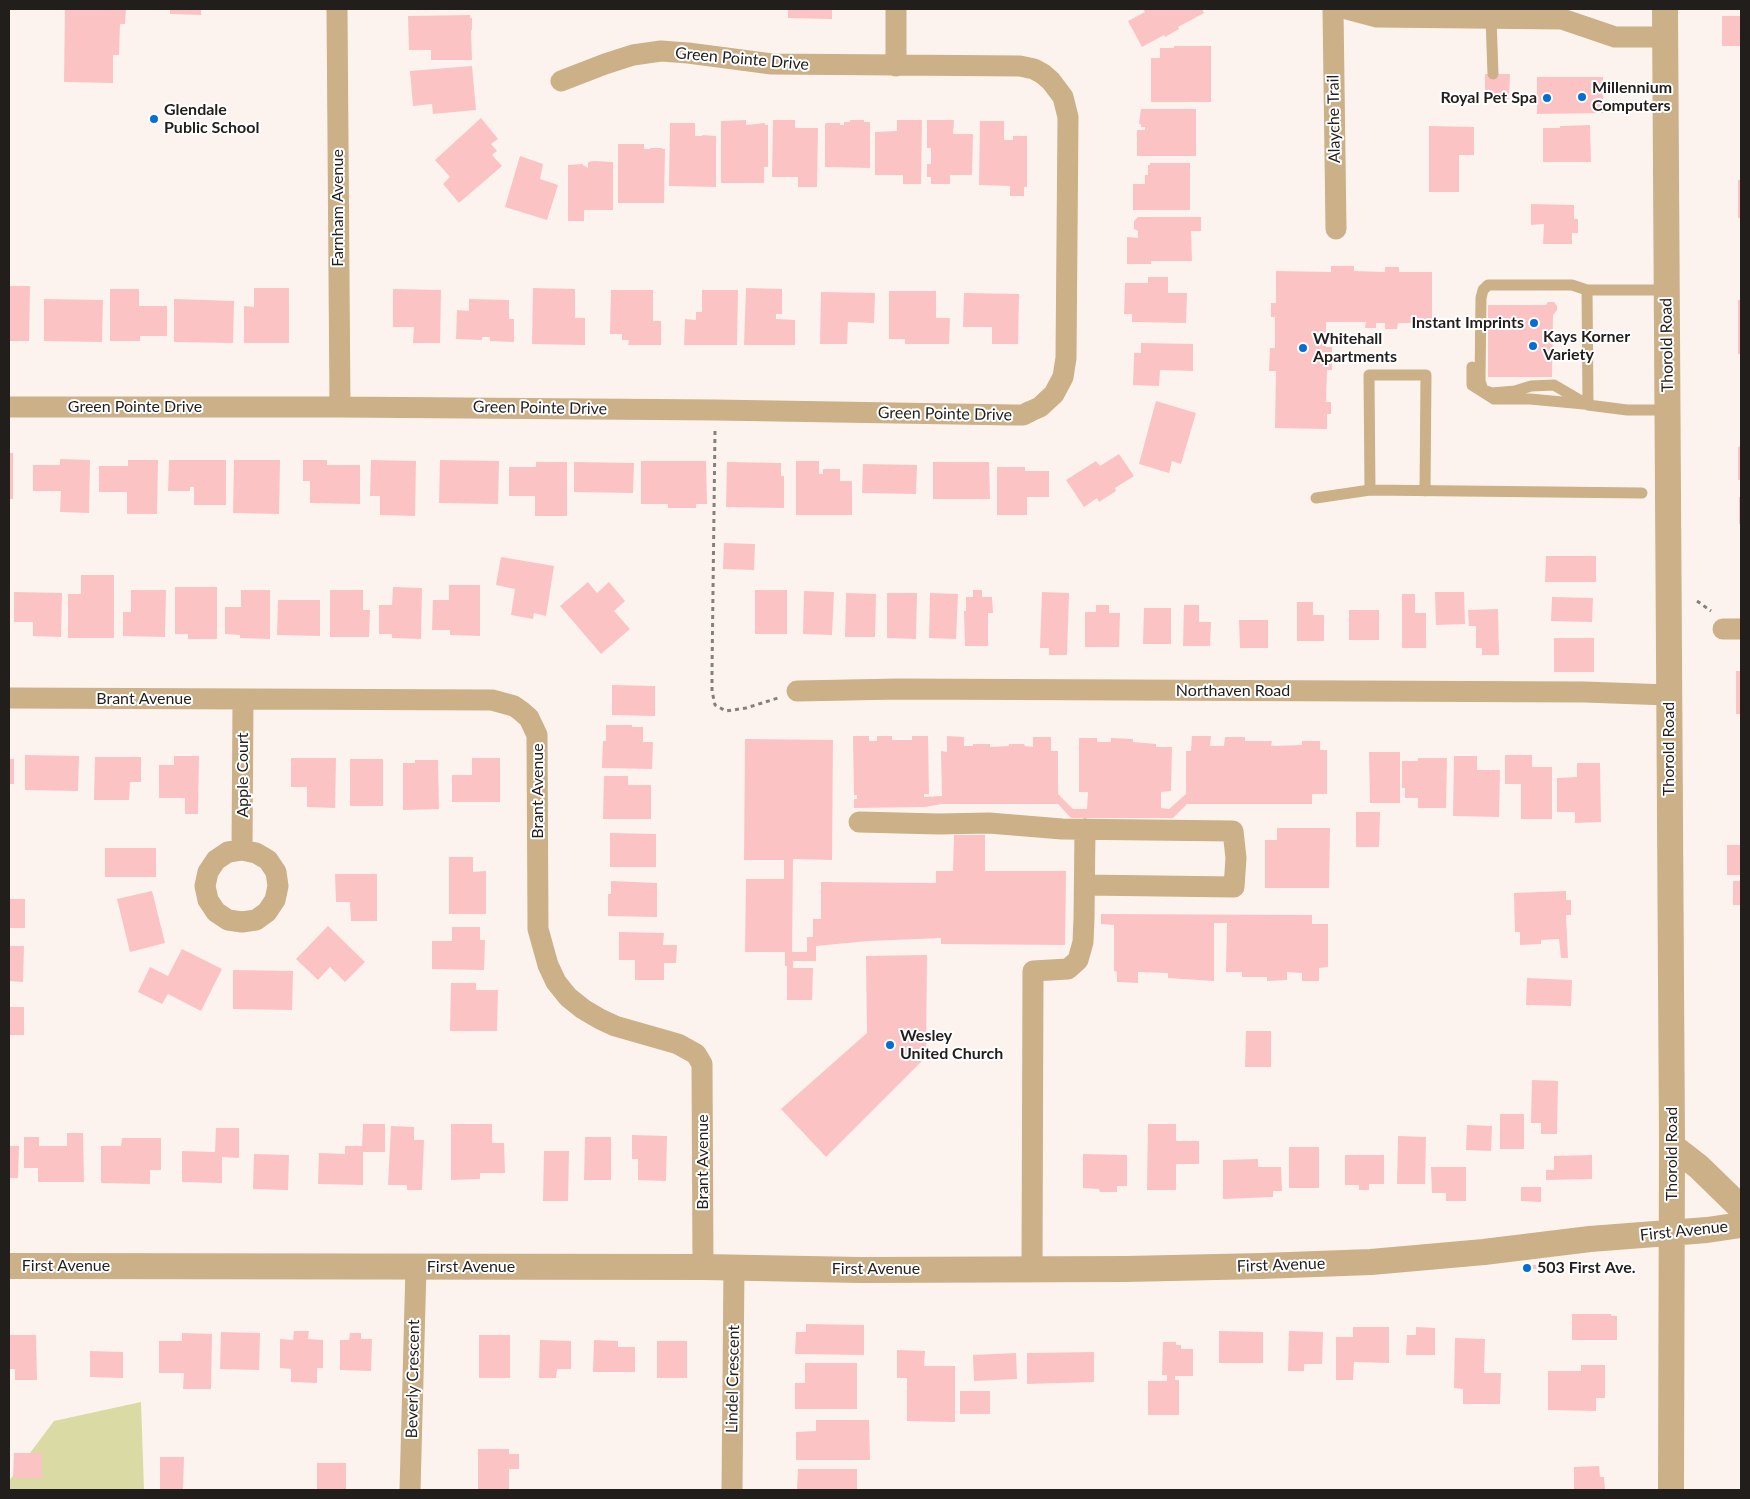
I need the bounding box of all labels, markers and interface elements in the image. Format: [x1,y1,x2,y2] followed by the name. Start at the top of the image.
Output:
[674,44,810,74] street label: Green Pointe Drive
[1324,75,1344,163] street label: Alayche Trail
[1592,78,1672,116] place label: Millennium Computers
[1440,88,1537,108] place label: Royal Pet Spa
[1576,91,1588,103] marker: Millennium Computers
[1541,92,1553,104] marker: Royal Pet Spa
[164,100,259,138] place label: Glendale Public School
[148,113,160,125] marker: Glendale Public School
[328,149,348,267] street label: Farnham Avenue
[1657,298,1677,392] street label: Thorold Road
[1411,313,1524,333] place label: Instant Imprints
[1528,317,1540,329] marker: Instant Imprints
[1543,327,1630,365] place label: Kays Korner Variety
[1313,329,1397,367] place label: Whitehall Apartments
[1527,340,1539,352] marker: Kays Korner Variety
[1297,342,1309,354] marker: Whitehall Apartments
[68,397,202,417] street label: Green Pointe Drive
[473,397,607,419] street label: Green Pointe Drive
[878,403,1012,425] street label: Green Pointe Drive
[1176,681,1290,701] street label: Northaven Road
[96,689,192,709] street label: Brant Avenue
[1659,702,1679,796] street label: Thorold Road
[233,732,253,818] street label: Apple Court
[528,743,548,839] street label: Brant Avenue
[900,1026,1003,1064] place label: Wesley United Church
[884,1039,896,1051] marker: Wesley United Church
[1662,1107,1682,1201] street label: Thorold Road
[693,1114,713,1210] street label: Brant Avenue
[1639,1217,1729,1245] street label: First Avenue
[1237,1254,1325,1276] street label: First Avenue
[22,1256,110,1276] street label: First Avenue
[427,1257,515,1277] street label: First Avenue
[1537,1258,1636,1278] place label: 503 First Ave.
[832,1259,920,1279] street label: First Avenue
[1521,1262,1533,1274] marker: 503 First Ave.
[402,1319,424,1439] street label: Beverly Crescent
[722,1325,744,1433] street label: Lindel Crescent

